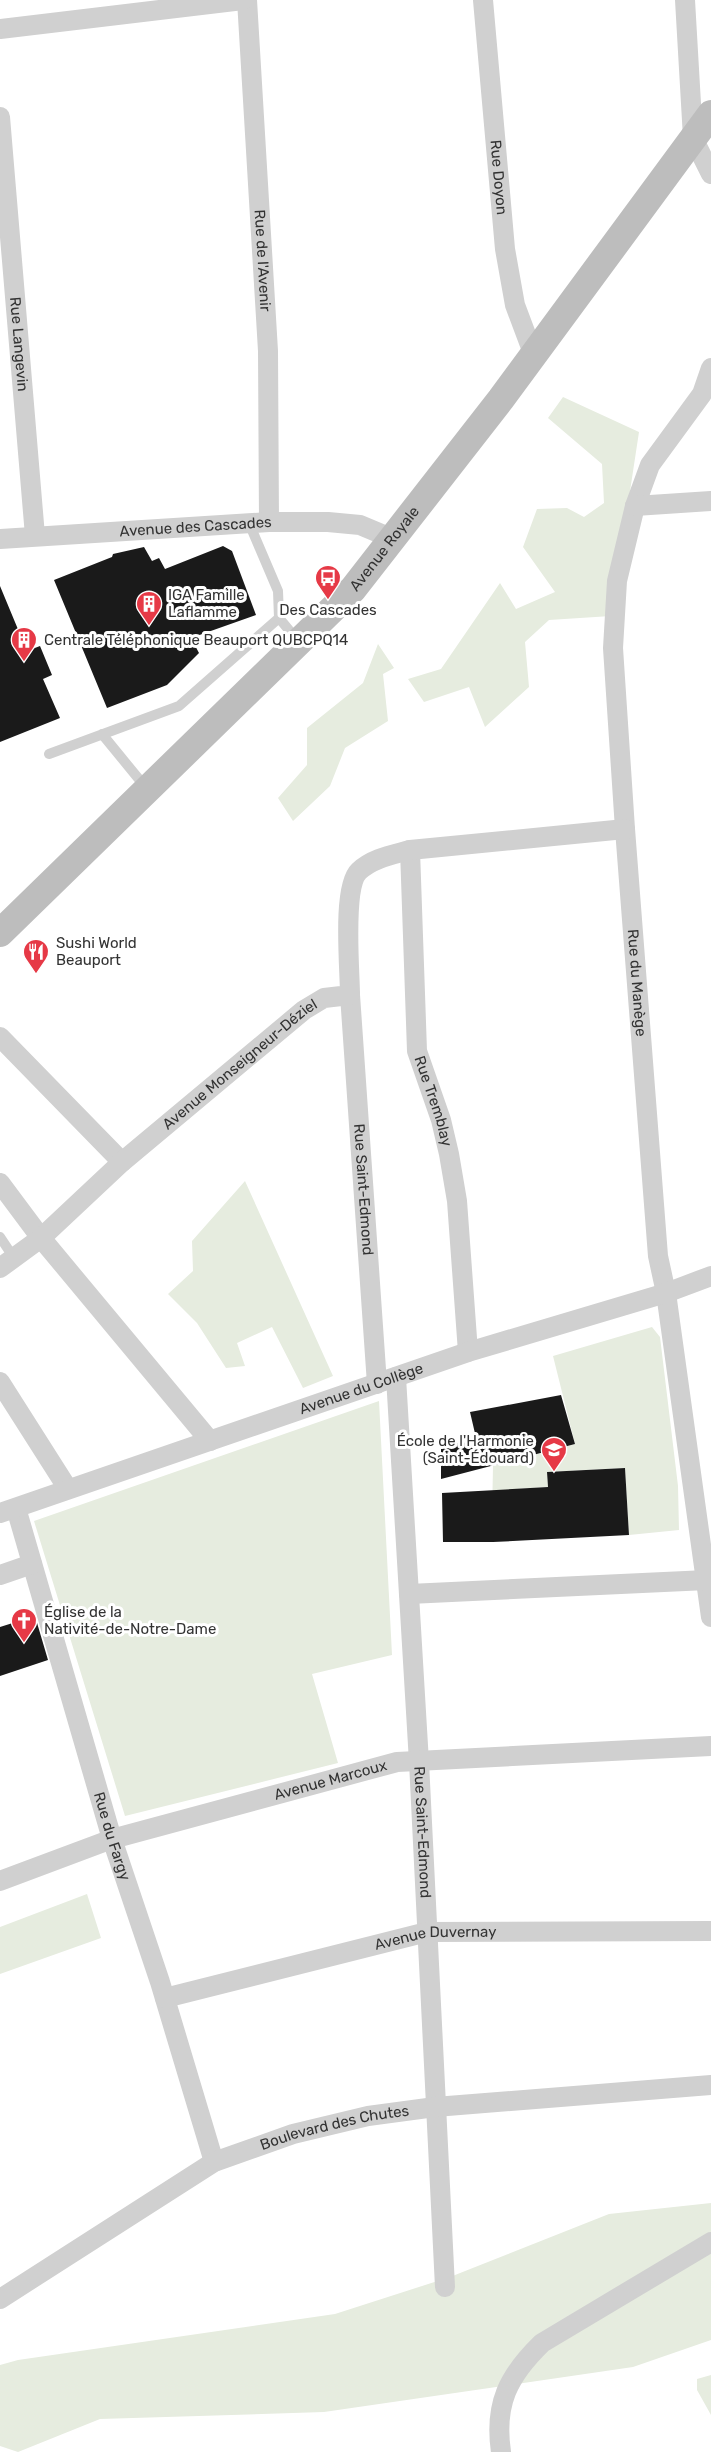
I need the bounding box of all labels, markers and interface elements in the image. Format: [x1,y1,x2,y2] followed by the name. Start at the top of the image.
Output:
[486,139,511,216] street label: Rue Doyon
[251,209,275,312] street label: Rue de l'Avenir
[6,296,32,392] street label: Rue Langevin
[346,503,423,595] street label: Avenue Royale
[119,513,273,540] street label: Avenue des Cascades
[313,563,343,601] bus stop icon: Des Cascades
[168,586,245,621] place label: IGA Famille Laflamme
[134,589,164,627] building icon: IGA Famille Laflamme
[279,601,377,619] place label: Des Cascades
[9,625,39,663] building icon: Centrale Téléphonique Beauport QUBCPQ14
[44,631,348,649] place label: Centrale Téléphonique Beauport QUBCPQ14
[624,928,650,1037] street label: Rue du Manège
[56,934,137,969] place label: Sushi World Beauport
[21,937,51,975] restaurant icon: Sushi World Beauport
[159,995,320,1133] street label: Avenue Monseigneur-Déziel
[410,1053,456,1148] street label: Rue Tremblay
[350,1123,377,1256] street label: Rue Saint-Edmond
[297,1359,425,1418] street label: Avenue du Collège
[397,1432,534,1467] place label: École de l'Harmonie (Saint-Édouard)
[539,1435,569,1473] school or university icon: École de l'Harmonie (Saint-Édouard)
[44,1603,216,1638] place label: Église de la Nativité-de-Notre-Dame
[9,1606,39,1644] church icon: Église de la Nativité-de-Notre-Dame
[272,1756,389,1804] street label: Avenue Marcoux
[410,1766,435,1899] street label: Rue Saint-Edmond
[90,1790,134,1883] street label: Rue du Fargy
[373,1923,496,1954] street label: Avenue Duvernay
[258,2102,411,2154] street label: Boulevard des Chutes

